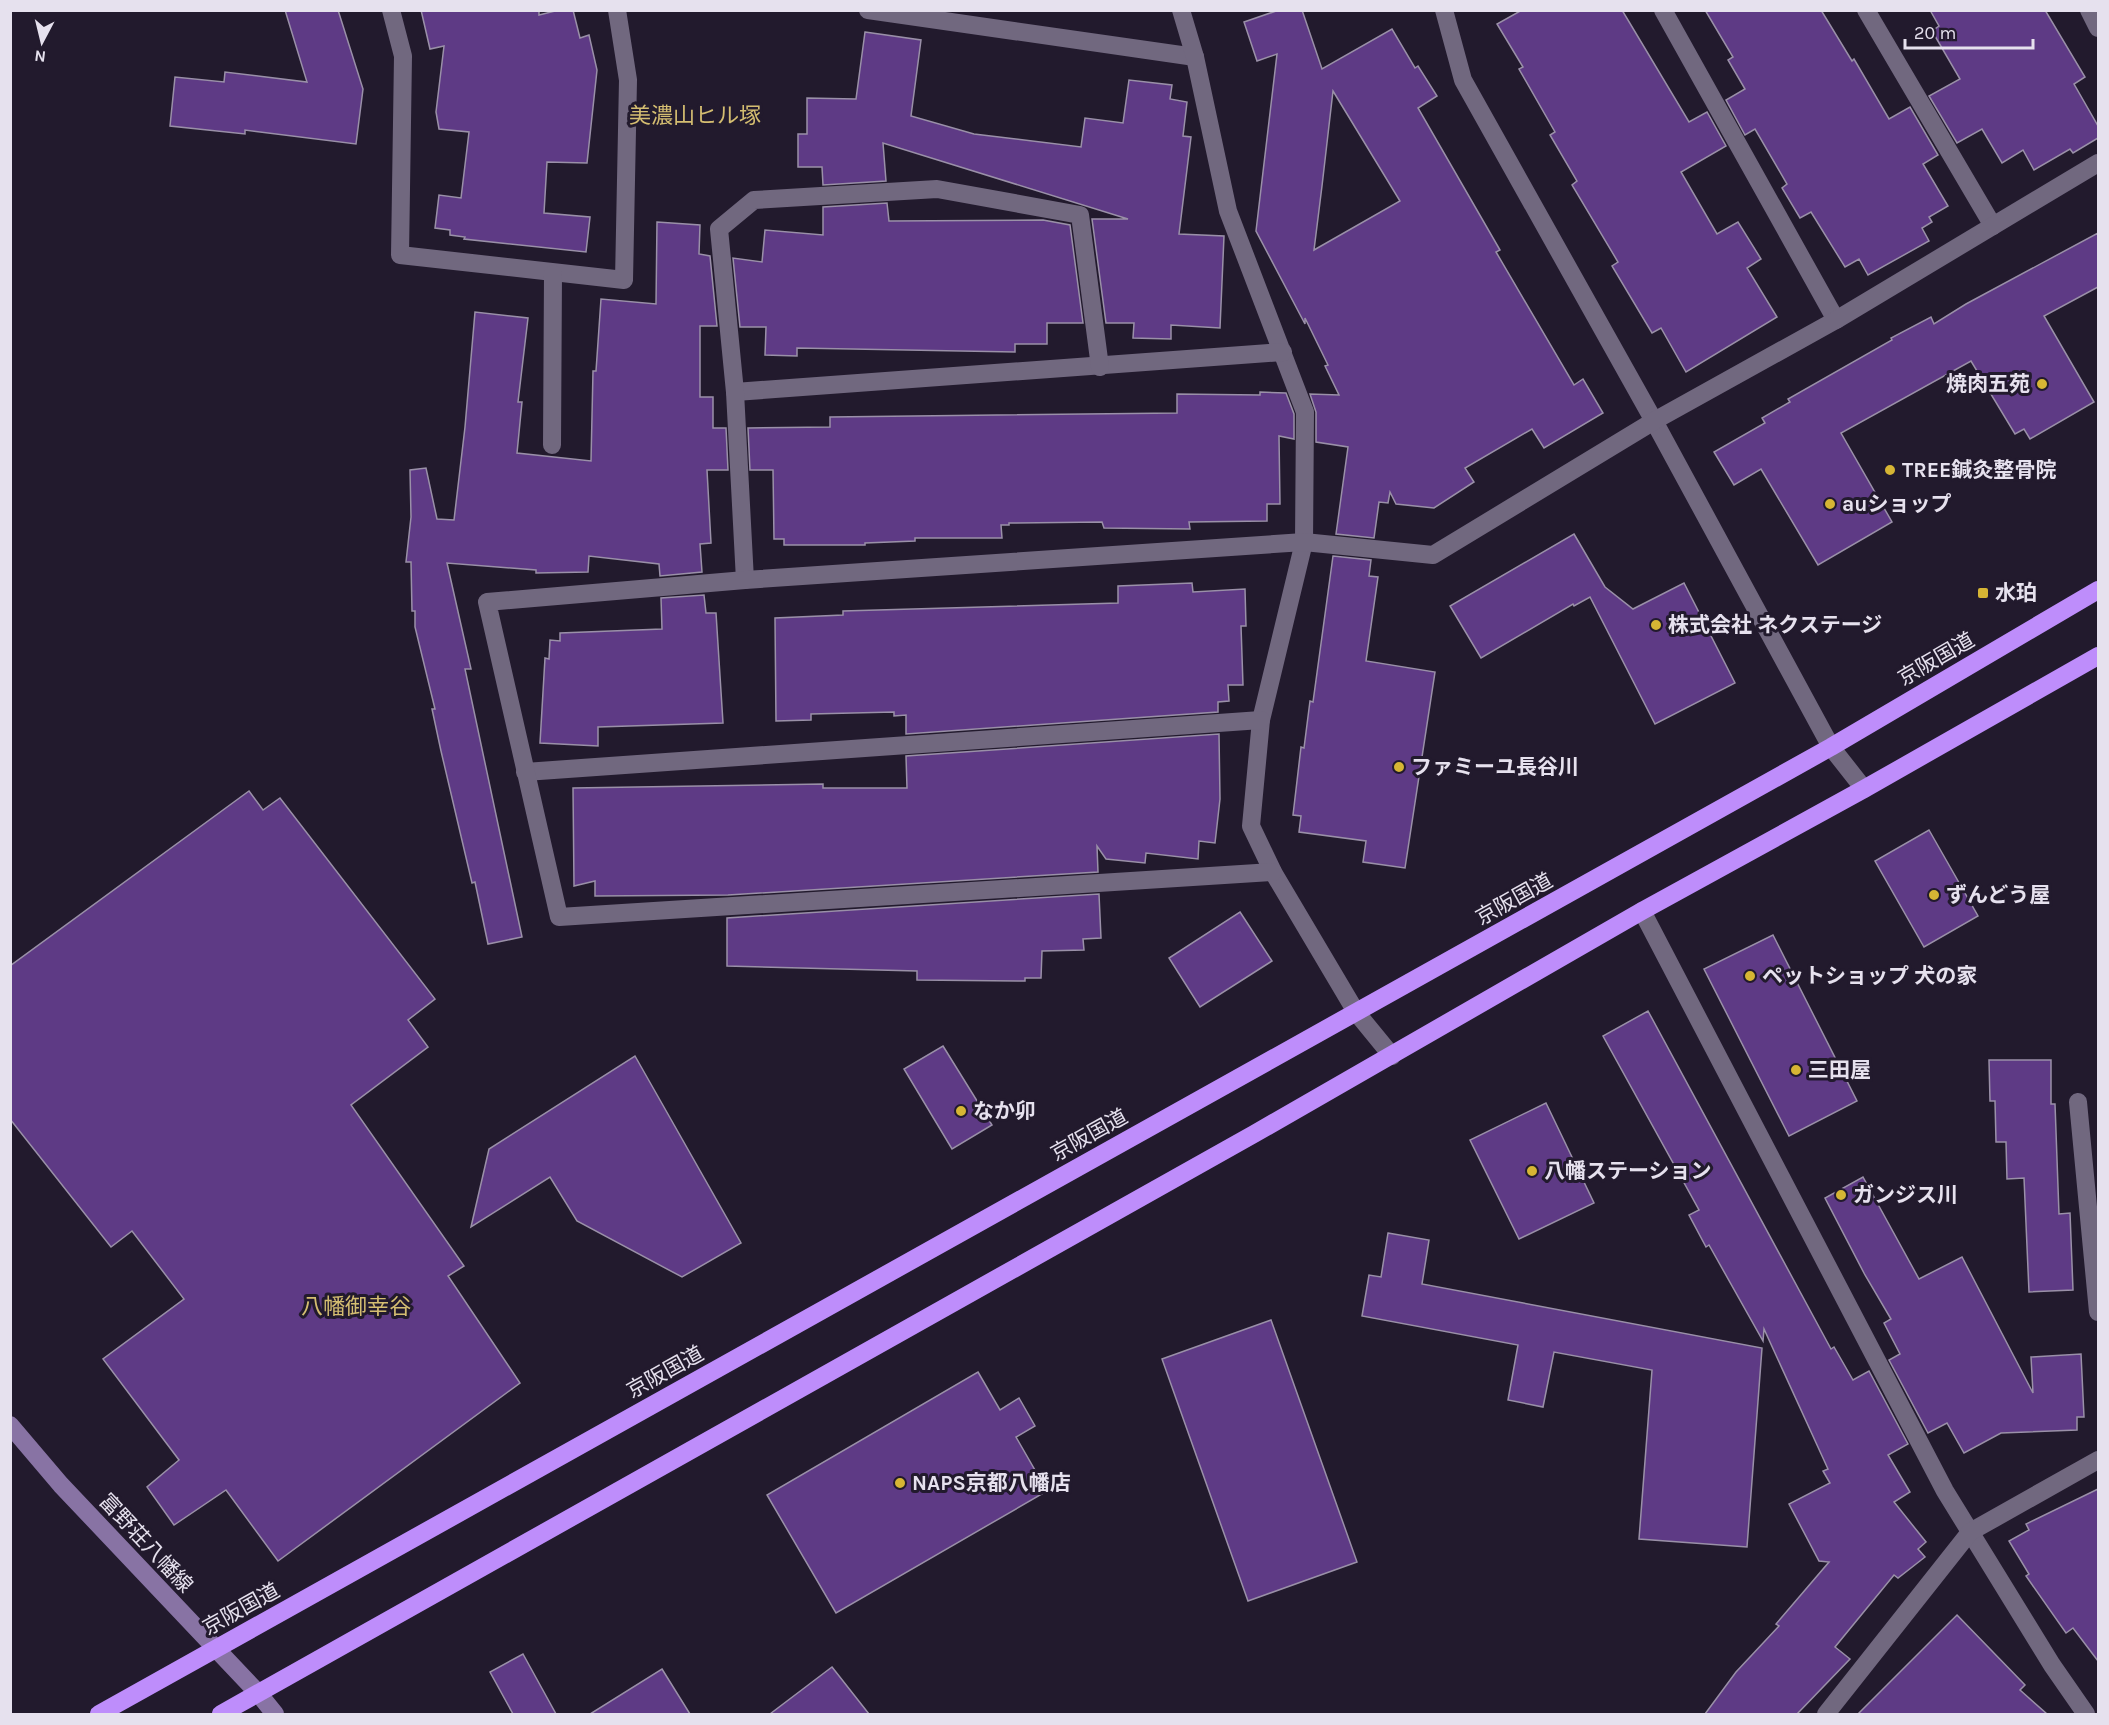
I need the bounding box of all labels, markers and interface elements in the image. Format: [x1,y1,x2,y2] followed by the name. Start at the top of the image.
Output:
[12,12,72,72] north arrow
[1905,12,2032,50] scale bar
[1914,22,1956,44] text: 20 m
[33,46,47,67] text: N
[629,103,761,129] district label: 美濃山ヒル塚
[1946,372,2030,396] place label: 焼肉五苑
[2035,377,2049,391] marker: 焼肉五苑
[1902,458,2056,482] place label: TREE鍼灸整骨院
[1883,463,1897,477] marker: TREE鍼灸整骨院
[1842,492,1951,516] place label: auショップ
[1823,497,1837,511] marker: auショップ
[1995,581,2037,605] place label: 水珀
[1976,586,1990,600] marker: 水珀
[1668,613,1882,637] place label: 株式会社 ネクステージ
[1649,618,1663,632] marker: 株式会社 ネクステージ
[1894,628,1978,690] street label: 京阪国道
[1411,755,1579,779] place label: ファミーユ長谷川
[1392,760,1406,774] marker: ファミーユ長谷川
[1471,868,1557,930] street label: 京阪国道
[1946,883,2050,907] place label: ずんどう屋
[1927,888,1941,902] marker: ずんどう屋
[1762,964,1977,988] place label: ペットショップ 犬の家
[1743,969,1757,983] marker: ペットショップ 犬の家
[1808,1058,1871,1082] place label: 三田屋
[1789,1063,1803,1077] marker: 三田屋
[973,1099,1036,1123] place label: なか卯
[954,1104,968,1118] marker: なか卯
[1046,1104,1132,1166] street label: 京阪国道
[1544,1159,1712,1183] place label: 八幡ステーション
[1525,1164,1539,1178] marker: 八幡ステーション
[1853,1183,1958,1207] place label: ガンジス川
[1834,1188,1848,1202] marker: ガンジス川
[301,1294,411,1320] district label: 八幡御幸谷
[622,1341,708,1403] street label: 京阪国道
[912,1471,1071,1495] place label: NAPS京都八幡店
[893,1476,907,1490] marker: NAPS京都八幡店
[94,1489,198,1597] street label: 富野荘八幡線
[198,1578,284,1640] street label: 京阪国道

